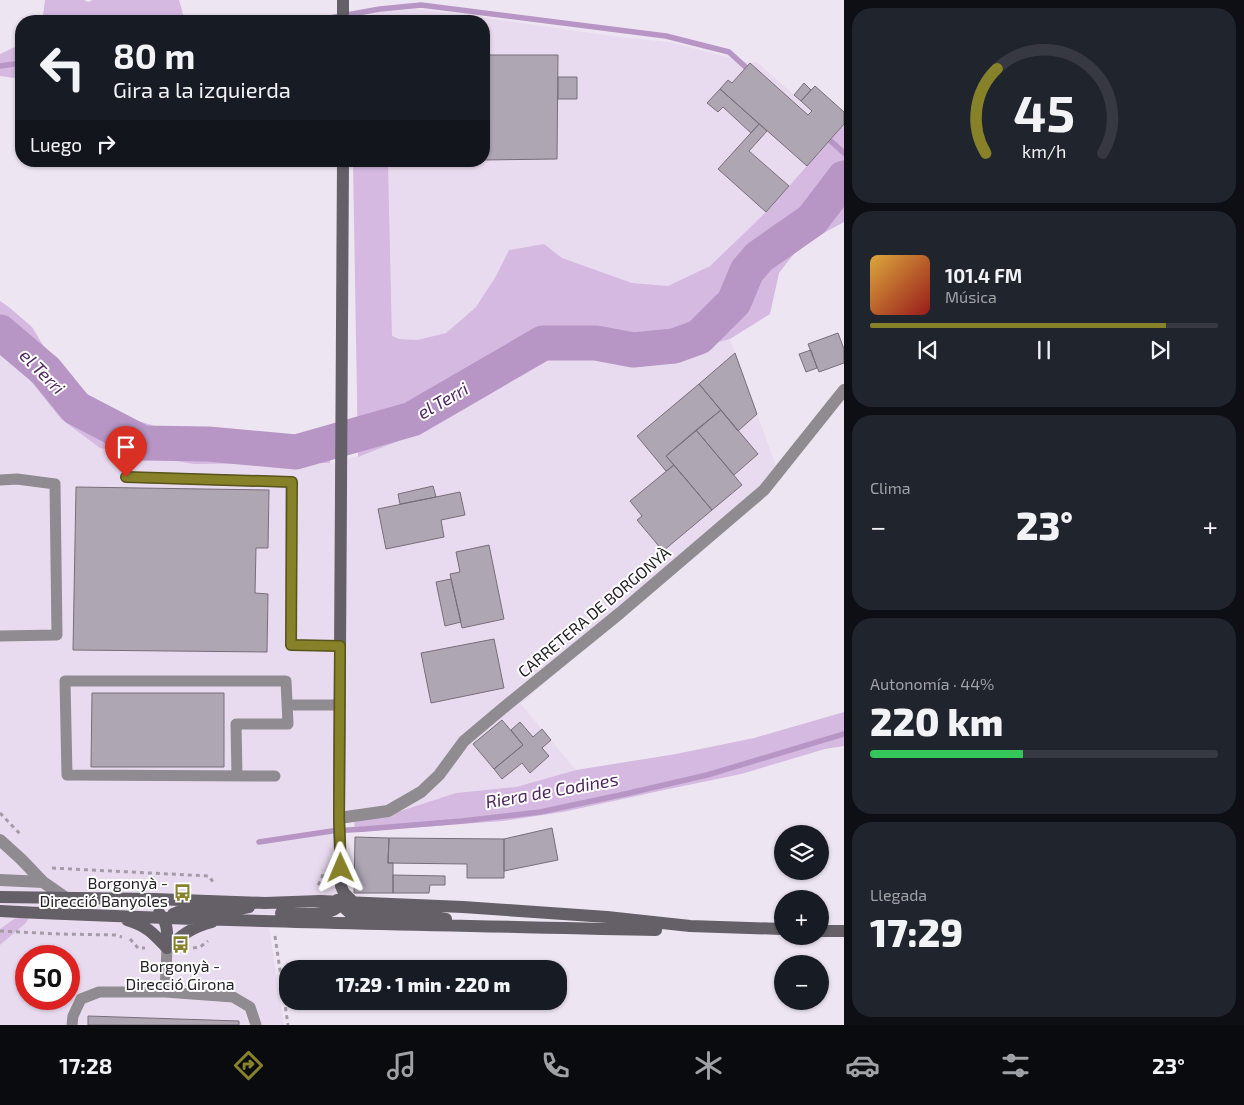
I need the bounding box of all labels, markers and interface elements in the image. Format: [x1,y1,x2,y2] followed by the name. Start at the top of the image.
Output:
[113,34,195,76] text: 80 m
[30,35,95,100] icon: left
[113,76,291,102] text: Gira a la izquierda
[1013,80,1075,142] text: 45
[92,130,120,158] icon: right
[30,133,82,156] text: Luego
[1022,140,1066,162] text: km/h
[945,264,1022,287] text: 101.4 FM
[945,287,997,306] text: Música
[914,336,942,364] icon: previous
[1030,336,1058,364] icon: pause
[1146,336,1174,364] icon: next
[16,344,70,399] water label: el Terri
[413,377,472,423] water label: el Terri
[105,426,147,477] pin
[112,433,140,461] icon: arrive
[870,478,911,497] text: Clima
[1016,502,1073,548] text: 23°
[870,509,886,543] text: −
[1203,509,1218,543] text: +
[514,542,674,681] street label: CARRETERA DE BORGONYÀ
[870,674,994,693] text: Autonomía · 44%
[870,698,1003,744] text: 220 km
[484,767,620,813] water label: Riera de Codines
[774,825,829,1010] map controls
[774,825,829,880] button: layers
[314,841,366,893] position arrow
[40,873,168,910] place label: Borgonyà - Direcció Banyoles
[172,882,192,902] bus stop icon: Borgonyà - Direcció Banyoles
[870,885,927,904] text: Llegada
[774,890,829,945] button: +
[870,909,963,955] text: 17:29
[170,934,190,954] bus stop icon: Borgonyà - Direcció Girona
[15,945,80,1010] speed limit sign: 50
[774,955,829,1010] button: −
[126,956,234,993] place label: Borgonyà - Direcció Girona
[336,973,510,996] text: 17:29 · 1 min · 220 m
[231,1048,266,1083] icon: directions
[384,1048,419,1083] icon: music
[538,1048,573,1083] icon: phone
[691,1048,726,1083] icon: climate
[845,1048,880,1083] icon: car
[998,1048,1033,1083] icon: filters
[59,1052,113,1078] text: 17:28
[1152,1052,1185,1078] text: 23°

